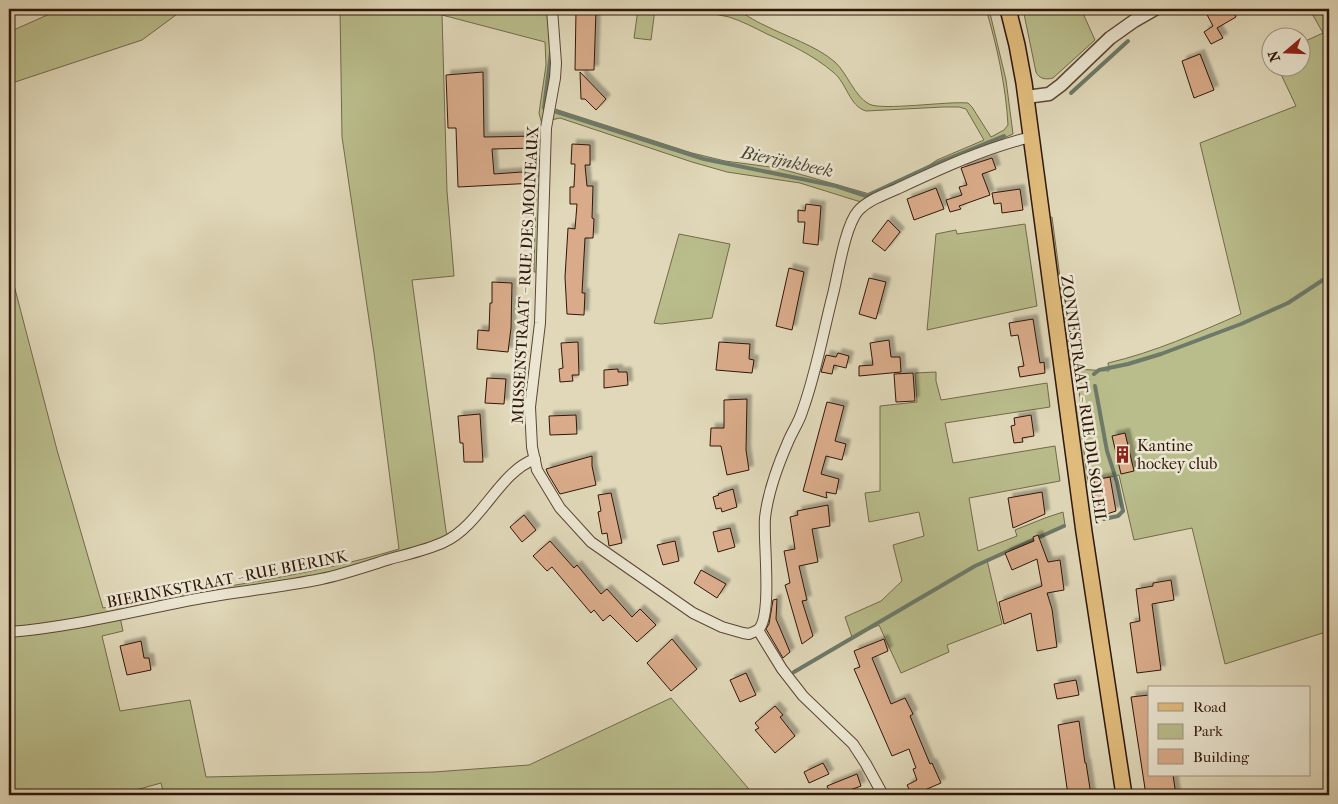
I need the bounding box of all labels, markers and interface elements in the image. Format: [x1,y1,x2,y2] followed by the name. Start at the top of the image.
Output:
[1260,28,1310,78] north arrow
[1264,48,1284,64] text: N
[508,125,542,424] street label: MUSSENSTRAAT - RUE DES MOINEAUX
[738,142,835,182] water label: Bierijnkbeek
[1057,274,1111,525] street label: ZONNESTRAAT - RUE DU SOLEIL
[1137,436,1217,473] place label: Kantine hockey club
[1113,444,1133,464] building icon: Kantine hockey club
[105,546,351,612] street label: BIERINKSTRAAT - RUE BIERINK
[1148,686,1310,776] legend
[1193,698,1227,716] text: Road
[1193,722,1223,740] text: Park
[1193,748,1250,766] text: Building

